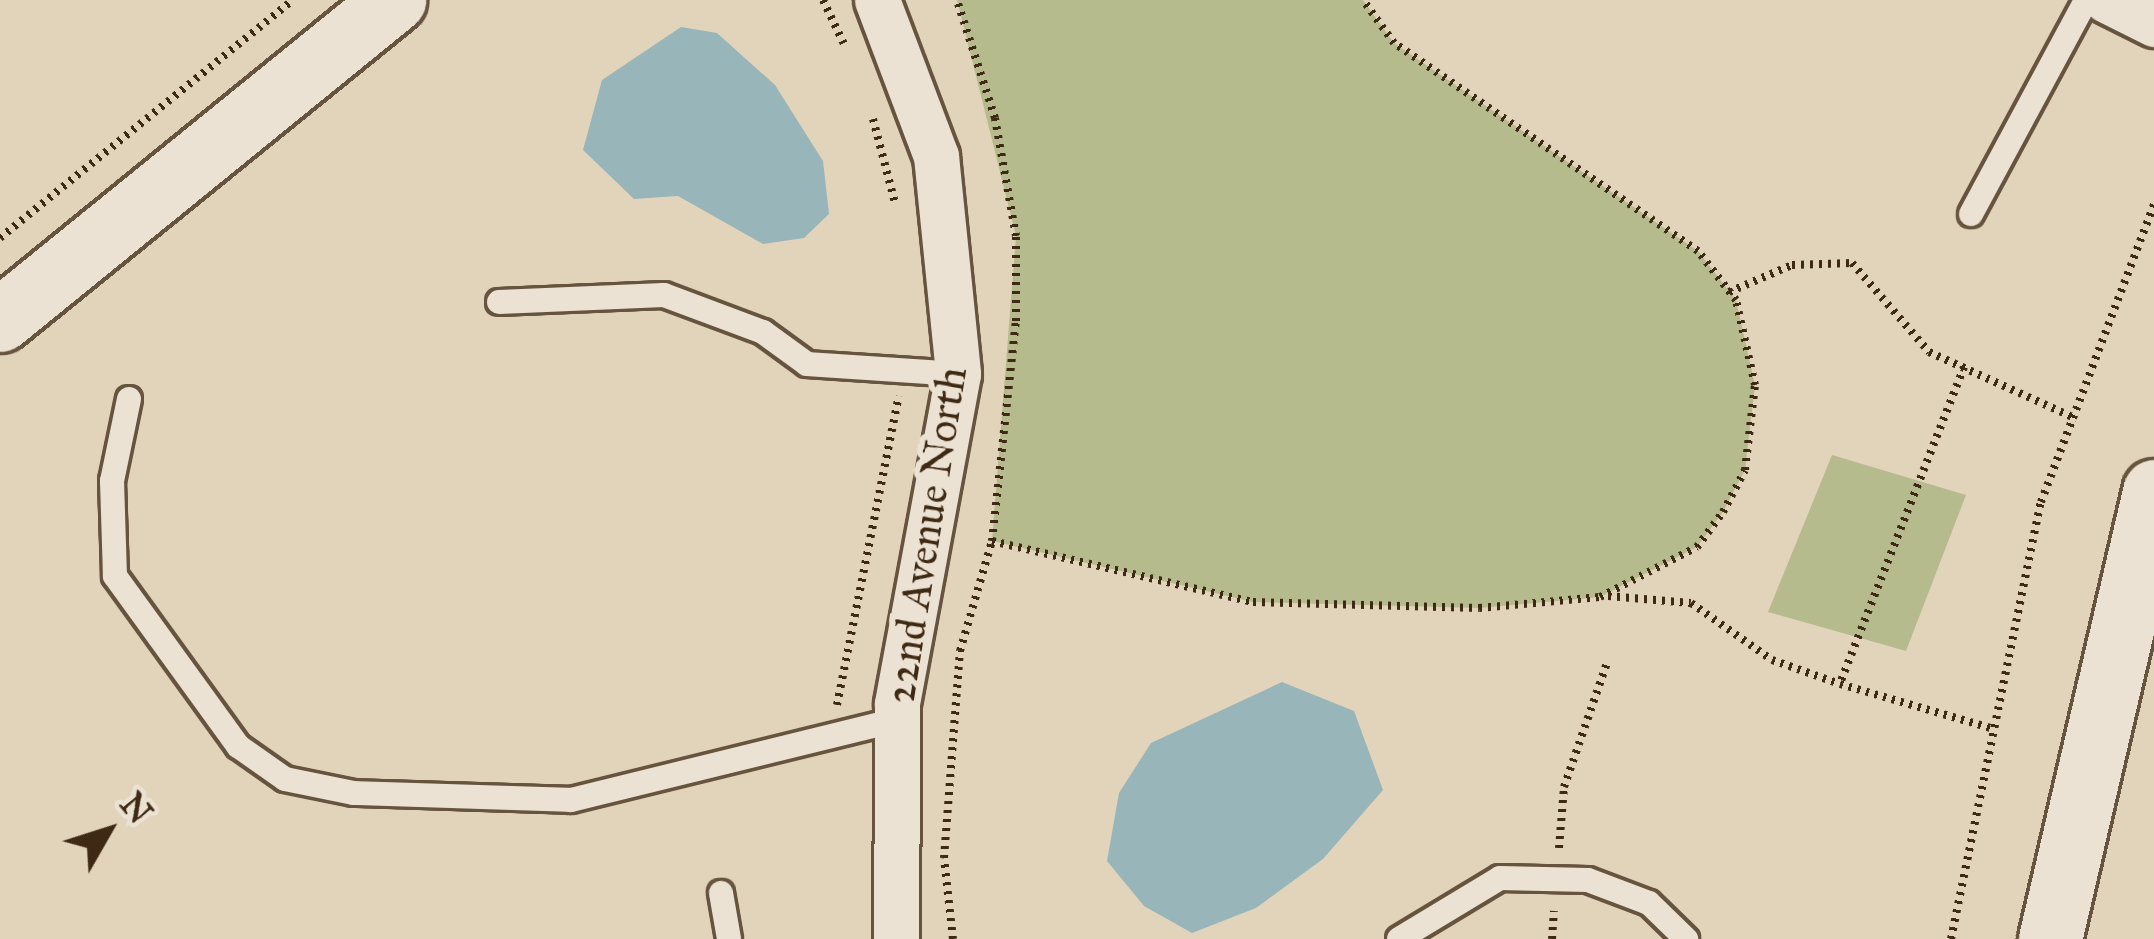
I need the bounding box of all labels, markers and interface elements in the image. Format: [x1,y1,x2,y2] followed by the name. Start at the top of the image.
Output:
[875,363,977,707] street label: 22nd Avenue North
[48,771,168,891] north arrow
[112,785,160,832] text: N

